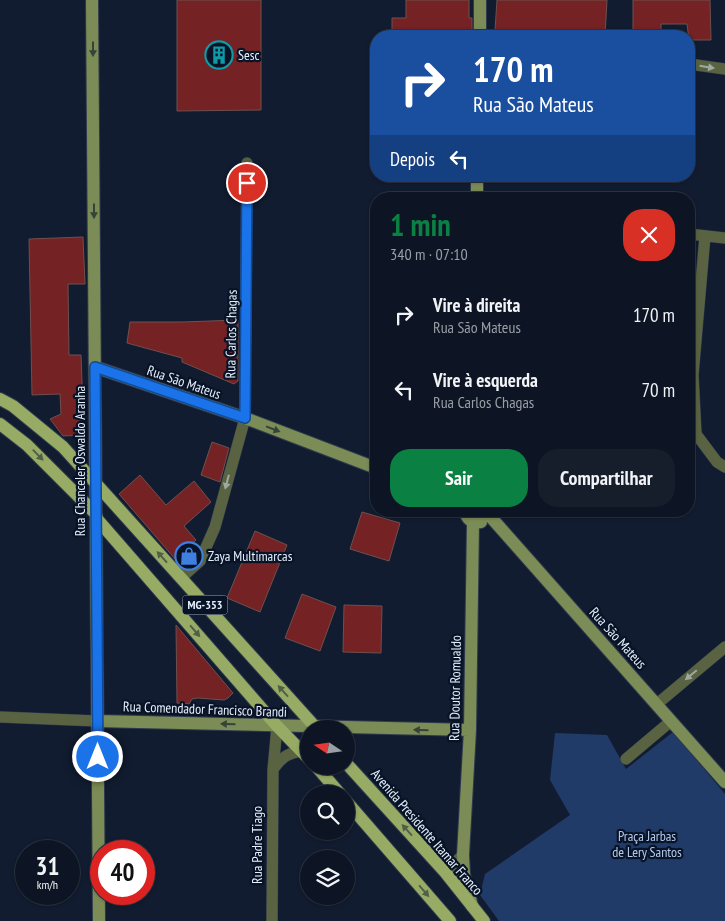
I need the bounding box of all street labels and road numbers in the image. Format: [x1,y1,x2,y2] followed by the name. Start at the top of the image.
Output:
[221,289,241,378] street label: Rua Carlos Chagas
[145,361,223,403] street label: Rua São Mateus
[71,386,89,536] street label: Rua Chanceler Oswaldo Aranha
[182,596,228,614] road number: MG-353
[586,603,651,673] street label: Rua São Mateus
[445,635,465,741] street label: Rua Doutor Romualdo
[123,697,287,721] street label: Rua Comendador Francisco Brandi
[367,765,487,899] street label: Avenida Presidente Itamar Franco
[248,806,266,884] street label: Rua Padre Tiago

